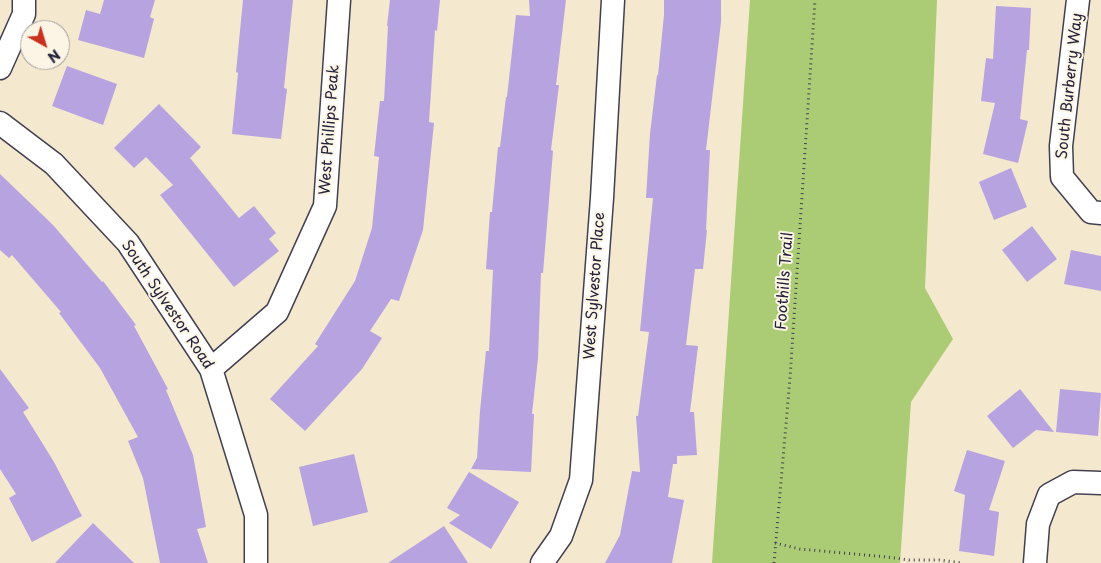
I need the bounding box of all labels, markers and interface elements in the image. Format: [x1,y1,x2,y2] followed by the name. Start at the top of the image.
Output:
[1053,12,1087,160] street label: South Burberry Way
[20,20,70,70] north arrow
[43,45,65,68] text: N
[316,64,344,196] street label: West Phillips Peak
[581,212,609,360] street label: West Sylvestor Place
[773,232,797,330] street label: Foothills Trail
[117,237,217,373] street label: South Sylvestor Road

